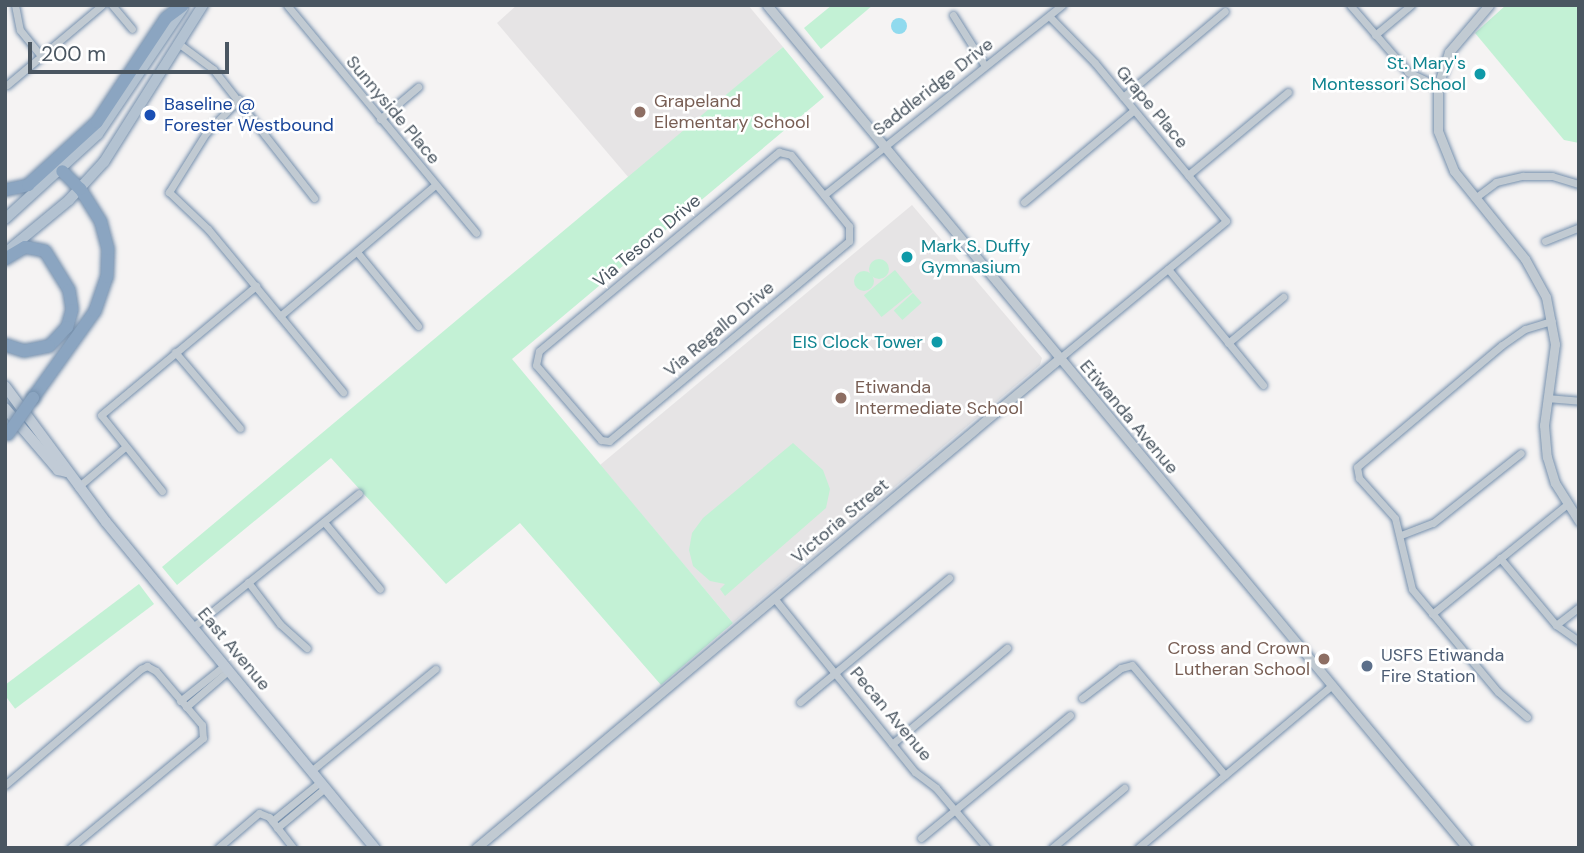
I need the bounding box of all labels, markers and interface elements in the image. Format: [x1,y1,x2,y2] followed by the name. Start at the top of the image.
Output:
[32,28,233,72] scale bar
[869,33,997,141] street label: Saddleridge Drive
[41,40,106,68] text: 200 m
[341,51,445,169] street label: Sunnyside Place
[1312,53,1466,96] place label: St. Mary's Montessori School
[1111,61,1193,153] street label: Grape Place
[1472,66,1488,82] marker: St. Mary's Montessori School
[654,91,810,134] place label: Grapeland Elementary School
[164,94,334,136] place label: Baseline @ Forester Westbound
[632,104,648,120] marker: Grapeland Elementary School
[142,107,158,123] marker: Baseline @ Forester Westbound
[589,190,705,292] street label: Via Tesoro Drive
[921,236,1030,278] place label: Mark S. Duffy Gymnasium
[899,249,915,265] marker: Mark S. Duffy Gymnasium
[660,277,778,381] street label: Via Regallo Drive
[793,331,923,353] place label: EIS Clock Tower
[929,334,945,350] marker: EIS Clock Tower
[1075,356,1183,478] street label: Etiwanda Avenue
[855,377,1023,420] place label: Etiwanda Intermediate School
[833,390,849,406] marker: Etiwanda Intermediate School
[787,474,893,568] street label: Victoria Street
[193,603,275,695] street label: East Avenue
[1167,638,1310,680] place label: Cross and Crown Lutheran School
[1381,645,1504,688] place label: USFS Etiwanda Fire Station
[1316,651,1332,667] marker: Cross and Crown Lutheran School
[1359,658,1375,674] marker: USFS Etiwanda Fire Station
[845,662,937,766] street label: Pecan Avenue

